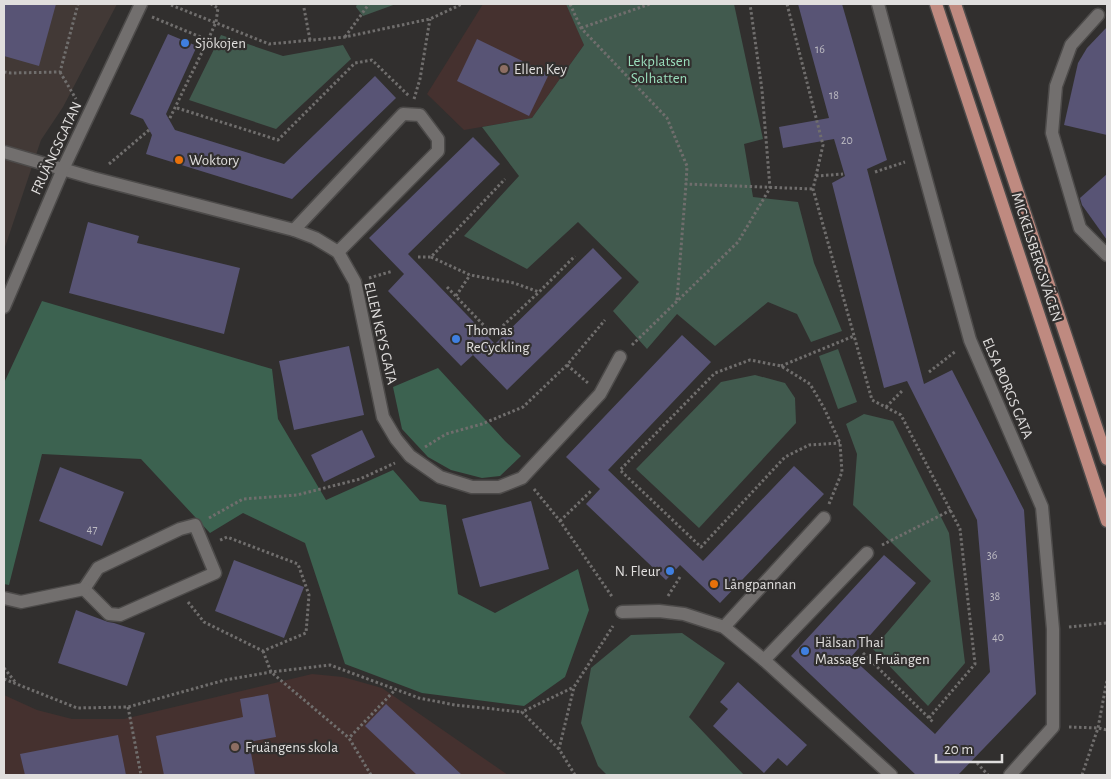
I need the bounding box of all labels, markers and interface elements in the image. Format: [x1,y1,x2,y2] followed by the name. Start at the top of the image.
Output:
[195,36,246,51] place label: Sjökojen
[179,37,191,49] marker: Sjökojen
[815,43,825,55] house number: 16
[627,54,691,86] park label: Lekplatsen Solhatten
[514,62,568,77] place label: Ellen Key
[498,63,510,75] marker: Ellen Key
[829,89,839,101] house number: 18
[27,99,85,197] street label: FRUÄNGSGATAN
[841,134,853,146] house number: 20
[189,153,240,168] place label: Woktory
[173,154,185,166] marker: Woktory
[1009,190,1065,324] street label: MICKELSBERGSVÄGEN
[361,280,400,386] street label: ELLEN KEYS GATA
[466,323,530,355] place label: Thomas ReCyckling
[450,333,462,345] marker: Thomas ReCyckling
[980,336,1036,441] street label: ELSA BORGS GATA
[87,523,97,535] house number: 47
[987,549,998,561] house number: 36
[615,564,660,579] place label: N. Fleur
[664,565,676,577] marker: N. Fleur
[724,577,796,592] place label: Långpannan
[708,578,720,590] marker: Långpannan
[990,590,1001,602] house number: 38
[992,631,1004,643] house number: 40
[815,635,930,667] place label: Hälsan Thai Massage I Fruängen
[799,645,811,657] marker: Hälsan Thai Massage I Fruängen
[936,732,1002,764] scale bar
[245,740,338,755] place label: Fruängens skola
[229,741,241,753] marker: Fruängens skola
[944,742,973,757] text: 20 m

